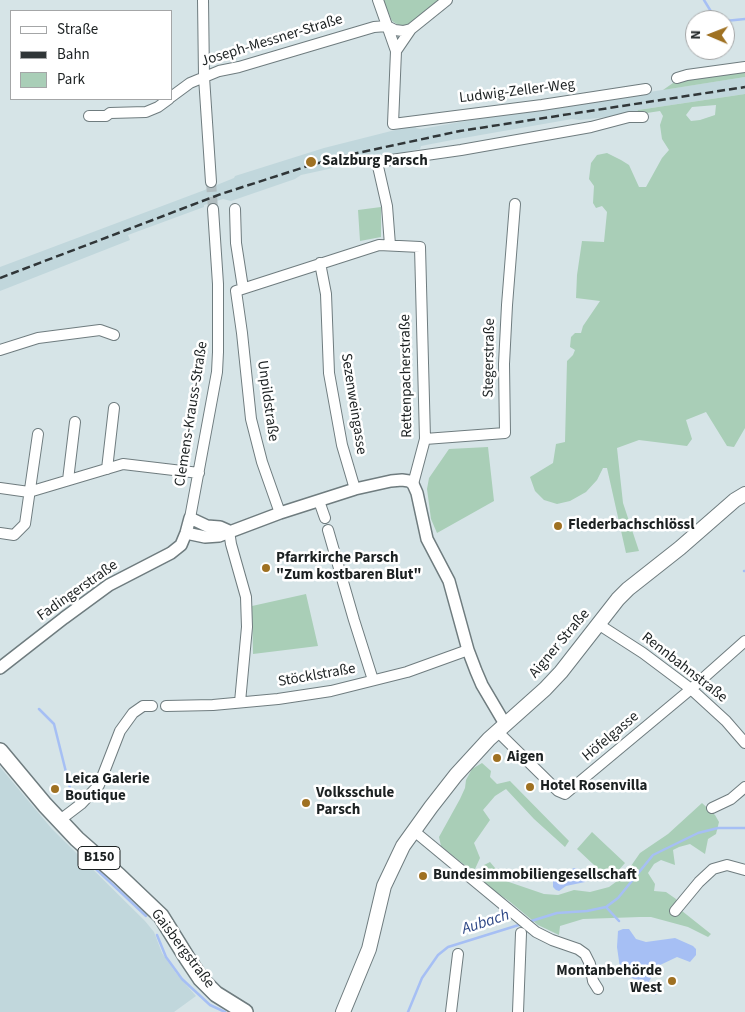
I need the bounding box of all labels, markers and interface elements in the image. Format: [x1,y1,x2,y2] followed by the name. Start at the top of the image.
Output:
[10,10,172,100] legend
[685,10,735,60] north arrow
[199,11,345,71] street label: Joseph-Messner-Straße
[57,19,98,40] text: Straße
[686,30,706,40] text: N
[57,44,90,65] text: Bahn
[57,69,85,90] text: Park
[458,76,576,108] street label: Ludwig-Zeller-Weg
[322,153,428,171] place label: Salzburg Parsch
[304,155,318,169] marker: Salzburg Parsch
[397,314,417,438] street label: Rettenpacherstraße
[480,318,500,398] street label: Stegerstraße
[172,340,212,488] street label: Clemens-Krauss-Straße
[336,352,370,456] street label: Sezenweingasse
[252,359,282,443] street label: Unpildstraße
[568,517,695,535] place label: Flederbachschlössl
[552,520,564,532] marker: Flederbachschlössl
[276,550,422,585] place label: Pfarrkirche Parsch "Zum kostbaren Blut"
[34,557,122,625] street label: Fadingerstraße
[260,562,272,574] marker: Pfarrkirche Parsch "Zum kostbaren Blut"
[526,606,594,682] street label: Aigner Straße
[638,629,730,707] street label: Rennbahnstraße
[277,660,357,692] street label: Stöcklstraße
[579,708,643,766] street label: Höfelgasse
[507,749,544,767] place label: Aigen
[491,752,503,764] marker: Aigen
[65,771,150,806] place label: Leica Galerie Boutique
[540,778,647,796] place label: Hotel Rosenvilla
[524,781,536,793] marker: Hotel Rosenvilla
[49,783,61,795] marker: Leica Galerie Boutique
[316,785,394,820] place label: Volksschule Parsch
[300,797,312,809] marker: Volksschule Parsch
[78,846,120,870] road number: B150
[433,867,637,885] place label: Bundesimmobiliengesellschaft
[417,870,429,882] marker: Bundesimmobiliengesellschaft
[146,906,218,992] street label: Gaisbergstraße
[460,906,512,940] water label: Aubach
[556,963,662,998] place label: Montanbehörde West
[666,975,678,987] marker: Montanbehörde West

